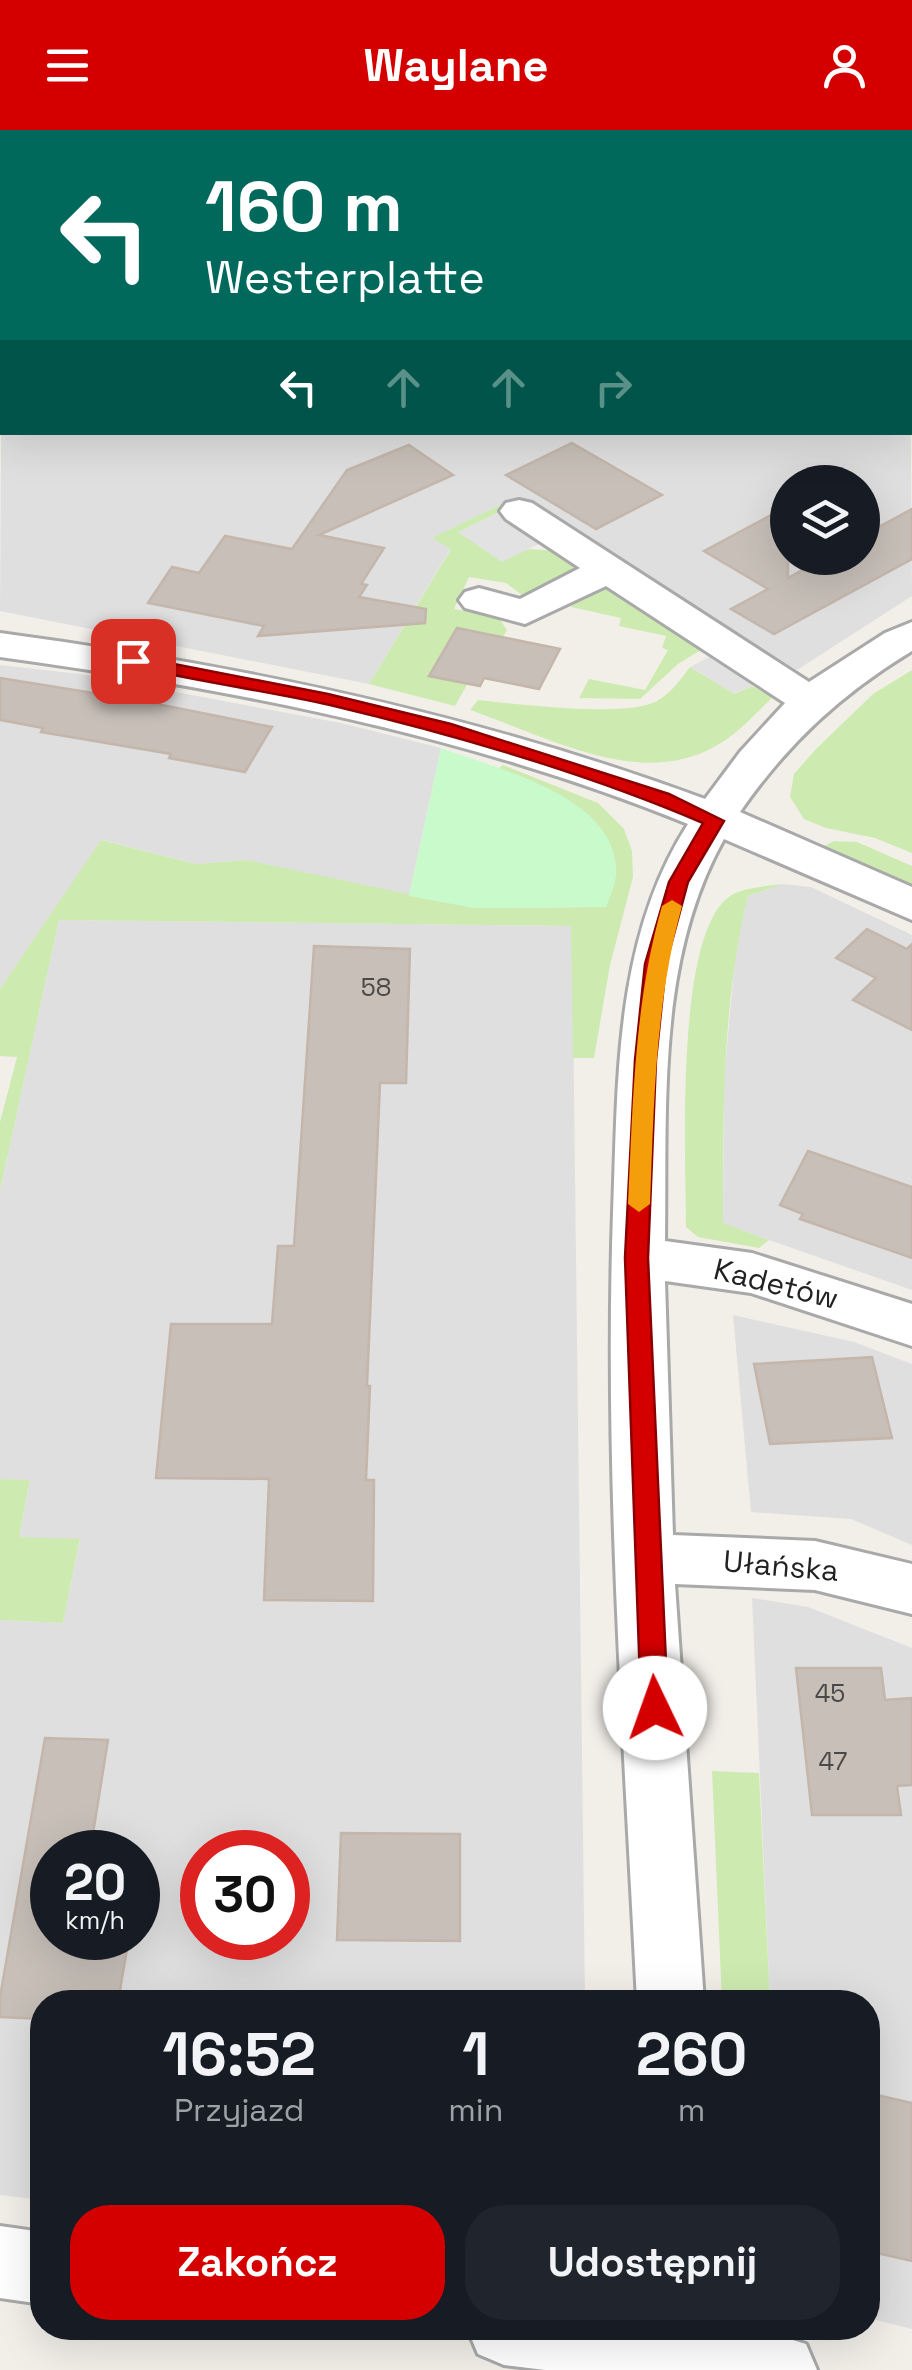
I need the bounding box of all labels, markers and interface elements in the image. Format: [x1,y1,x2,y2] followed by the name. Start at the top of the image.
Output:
[364,37,548,94] text: Waylane
[40,38,95,93] icon: menu
[817,38,872,93] icon: person
[205,162,403,251] text: 160 m
[40,170,170,300] icon: left
[205,249,485,306] text: Westerplatte
[271,360,326,415] icon: left
[376,360,431,415] icon: ahead
[481,360,536,415] icon: ahead
[586,360,641,415] icon: right
[770,465,880,575] map controls
[770,465,880,575] button: layers
[91,619,176,704] pin
[106,634,161,689] icon: arrive
[361,971,391,1003] house number: 58
[710,1249,843,1318] street label: Kadetów
[722,1541,840,1590] street label: Ułańska
[603,1656,707,1760] position arrow
[815,1677,845,1709] house number: 45
[819,1745,847,1777] house number: 47
[180,1830,310,1960] speed limit sign: 30
[64,1851,126,1915] text: 20
[65,1904,125,1936] text: km/h
[163,2016,316,2093] text: 16:52
[462,2016,489,2093] text: 1
[636,2016,747,2093] text: 260
[174,2090,304,2130] text: Przyjazd
[448,2090,503,2130] text: min
[678,2090,705,2130] text: m
[70,2205,445,2320] button: Zakończ
[465,2205,840,2320] button: Udostępnij

